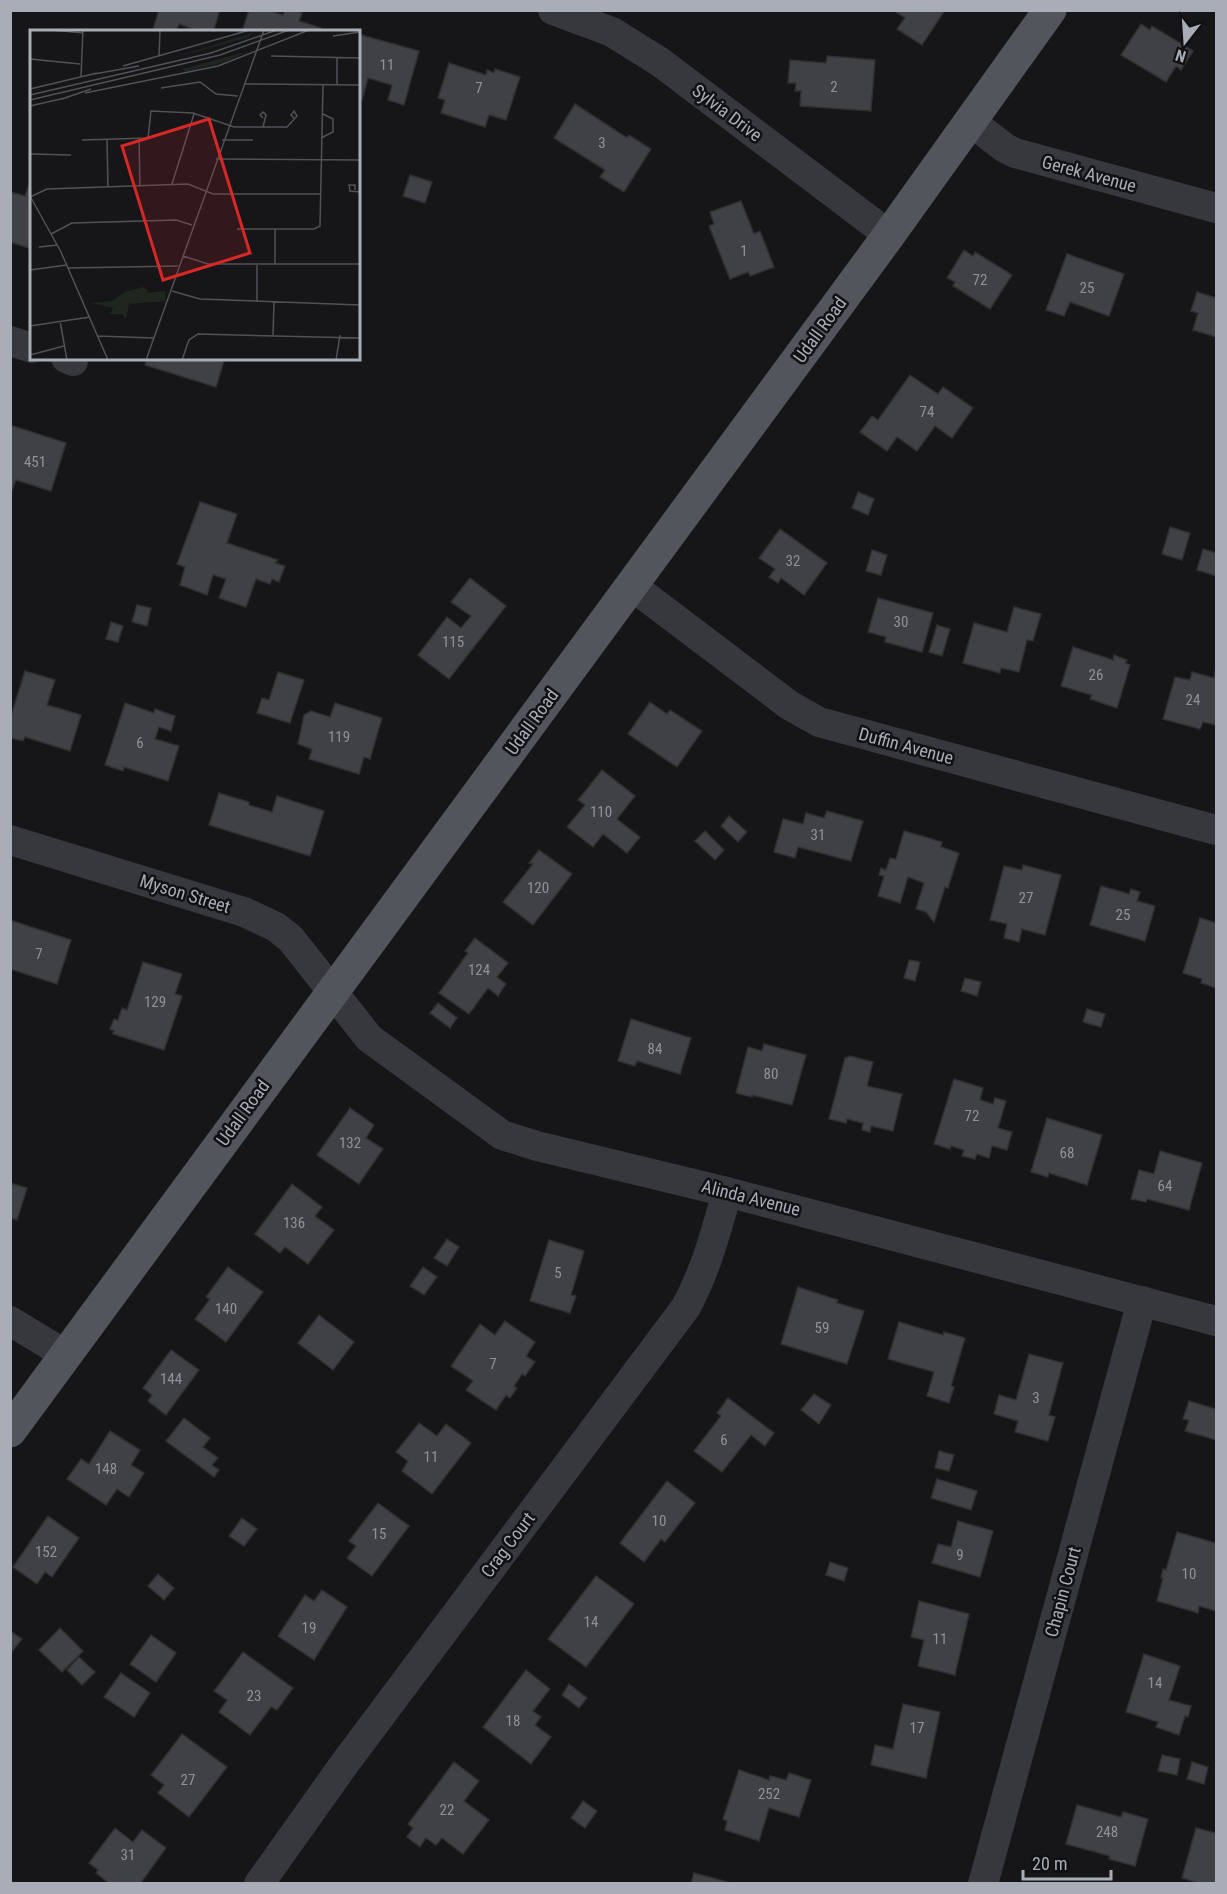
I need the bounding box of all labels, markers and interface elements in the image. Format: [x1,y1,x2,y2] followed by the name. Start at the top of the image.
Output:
[1155,12,1215,72] north arrow
[30,30,360,360] inset map
[1173,45,1188,66] text: N
[380,56,394,74] house number: 11
[830,78,838,96] house number: 2
[475,79,483,97] house number: 7
[688,80,766,146] street label: Sylvia Drive
[598,134,606,152] house number: 3
[1040,151,1139,196] street label: Gerek Avenue
[740,242,748,260] house number: 1
[973,271,987,289] house number: 72
[1080,279,1094,297] house number: 25
[789,293,850,367] street label: Udall Road
[920,403,934,421] house number: 74
[24,453,46,471] house number: 451
[786,552,800,570] house number: 32
[894,613,908,631] house number: 30
[442,633,464,651] house number: 115
[1089,666,1103,684] house number: 26
[501,685,562,759] street label: Udall Road
[1186,691,1200,709] house number: 24
[857,723,956,768] street label: Duffin Avenue
[328,728,350,746] house number: 119
[136,734,144,752] house number: 6
[590,803,612,821] house number: 110
[811,826,825,844] house number: 31
[137,870,233,917] street label: Myson Street
[527,879,549,897] house number: 120
[1019,889,1033,907] house number: 27
[1116,906,1130,924] house number: 25
[35,945,43,963] house number: 7
[468,961,490,979] house number: 124
[144,993,166,1011] house number: 129
[648,1040,662,1058] house number: 84
[764,1065,778,1083] house number: 80
[212,1076,273,1150] street label: Udall Road
[965,1107,979,1125] house number: 72
[339,1134,361,1152] house number: 132
[1060,1144,1074,1162] house number: 68
[700,1175,803,1220] street label: Alinda Avenue
[1158,1177,1172,1195] house number: 64
[283,1214,305,1232] house number: 136
[554,1264,562,1282] house number: 5
[215,1300,237,1318] house number: 140
[815,1319,829,1337] house number: 59
[489,1355,497,1373] house number: 7
[160,1370,182,1388] house number: 144
[1032,1389,1040,1407] house number: 3
[720,1431,728,1449] house number: 6
[424,1448,438,1466] house number: 11
[95,1460,117,1478] house number: 148
[476,1508,539,1581] street label: Crag Court
[652,1512,666,1530] house number: 10
[372,1525,386,1543] house number: 15
[35,1543,57,1561] house number: 152
[1040,1544,1085,1639] street label: Chapin Court
[956,1546,964,1564] house number: 9
[1182,1565,1196,1583] house number: 10
[584,1613,598,1631] house number: 14
[302,1619,316,1637] house number: 19
[933,1630,947,1648] house number: 11
[1148,1674,1162,1692] house number: 14
[247,1687,261,1705] house number: 23
[506,1712,520,1730] house number: 18
[910,1719,924,1737] house number: 17
[181,1771,195,1789] house number: 27
[758,1785,780,1803] house number: 252
[440,1801,454,1819] house number: 22
[1096,1823,1118,1841] house number: 248
[1023,1843,1112,1881] scale bar
[121,1846,135,1864] house number: 31
[1032,1853,1067,1874] text: 20 m

